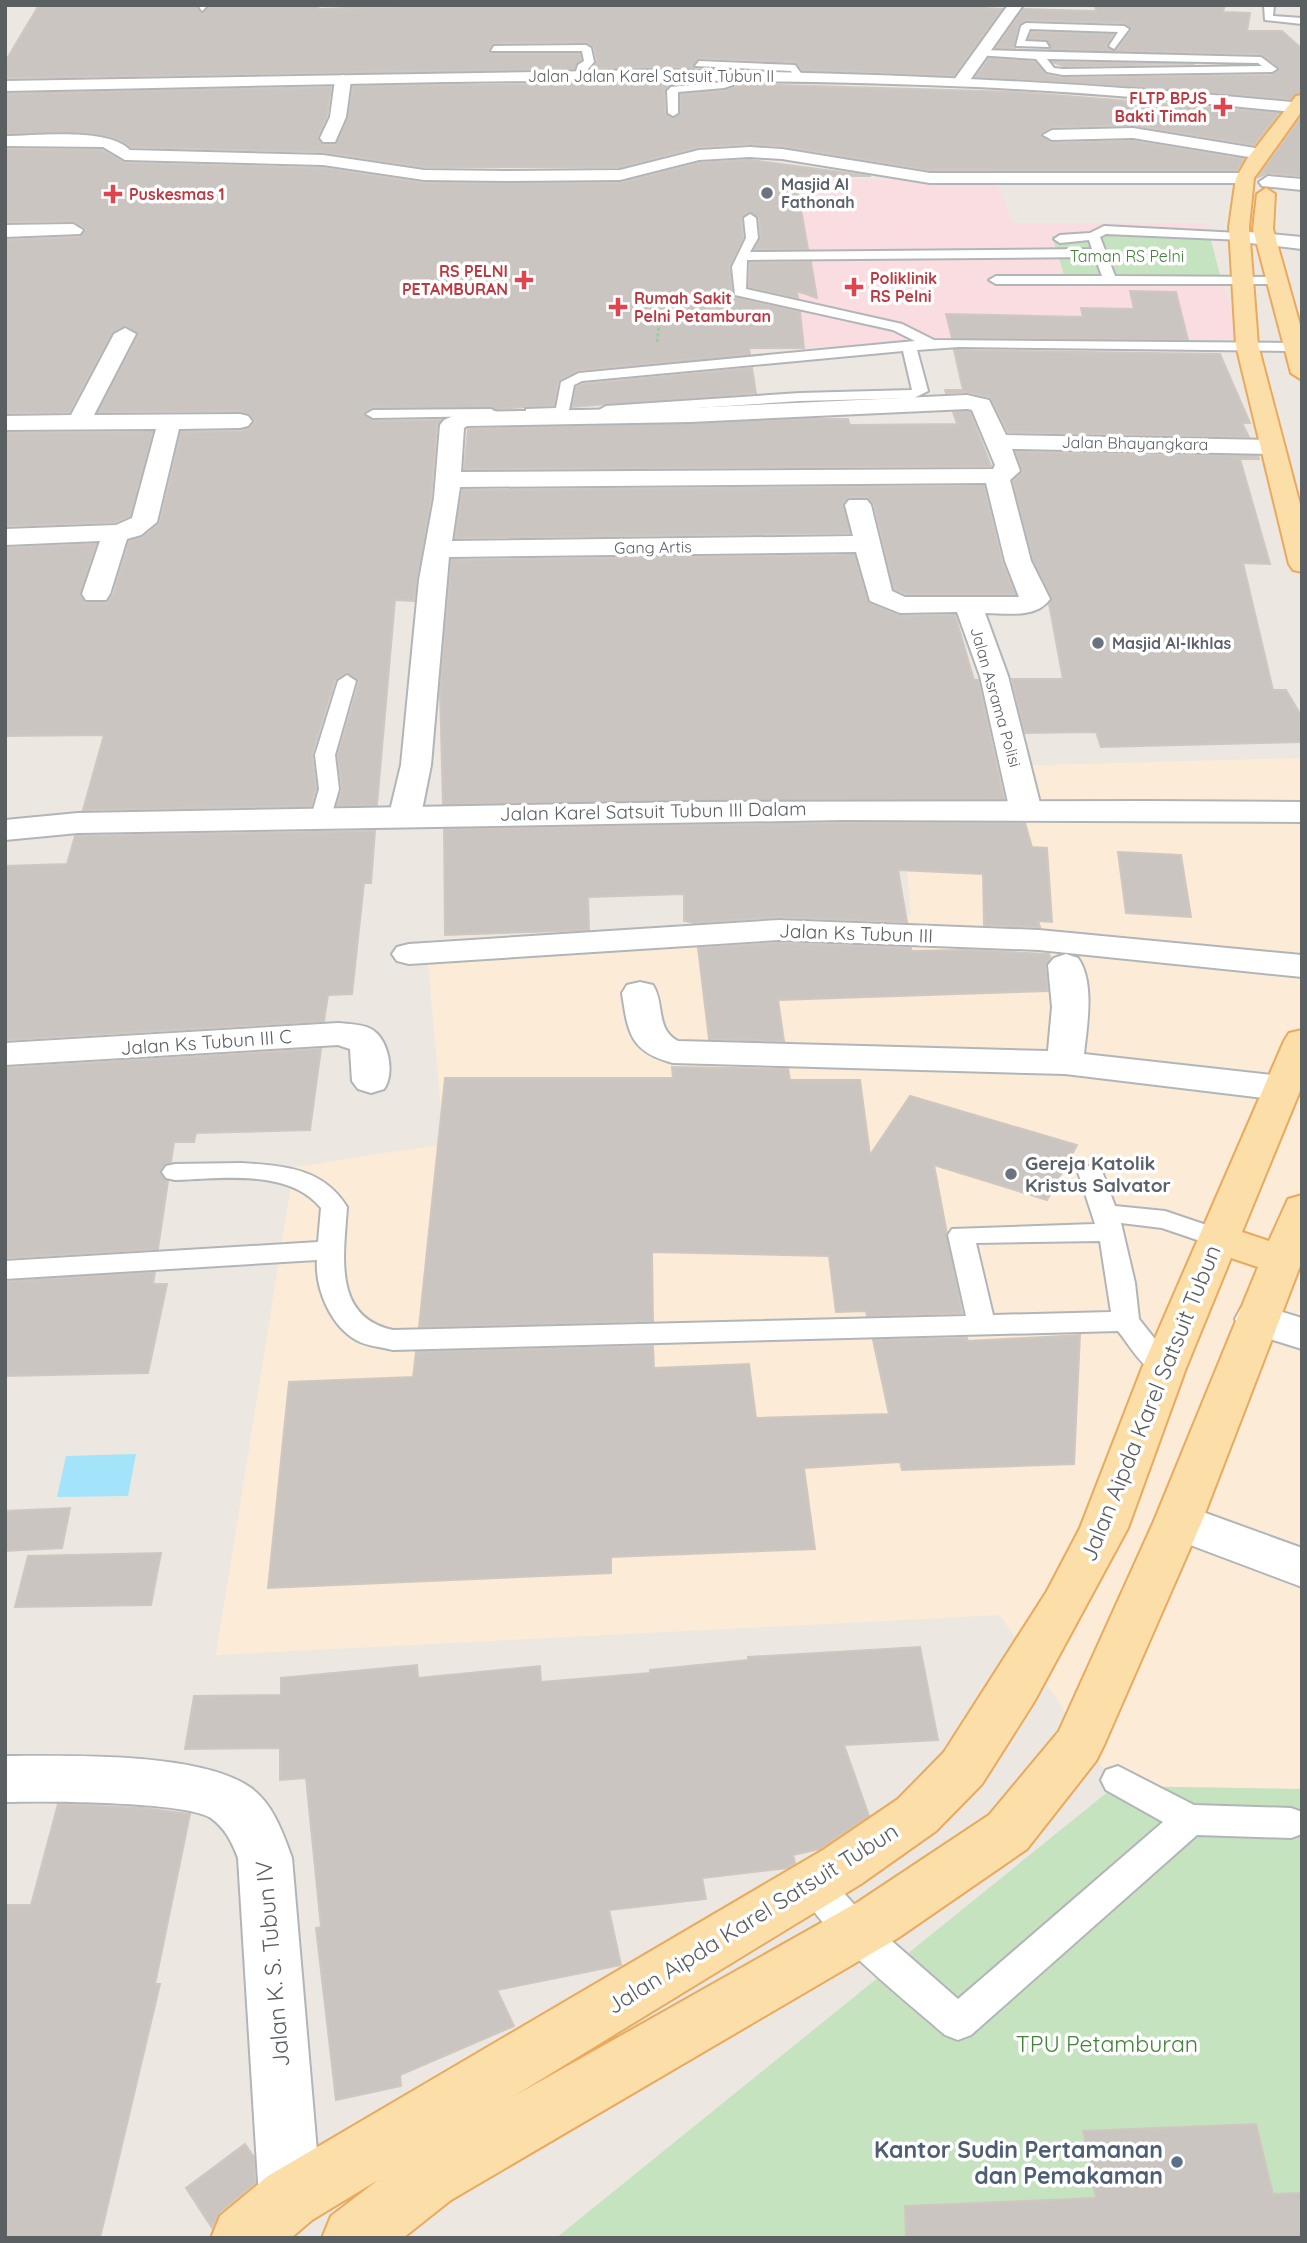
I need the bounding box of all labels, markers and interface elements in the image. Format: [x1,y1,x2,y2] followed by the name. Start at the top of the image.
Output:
[528,66,774,86] street label: Jalan Jalan Karel Satsuit Tubun II
[1115,88,1207,126] place label: FLTP BPJS Bakti Timah
[1213,97,1233,117] marker: FLTP BPJS Bakti Timah
[781,174,855,212] place label: Masjid Al Fathonah
[103,184,123,204] marker: Puskesmas 1
[129,184,225,204] place label: Puskesmas 1
[759,185,775,201] marker: Masjid Al Fathonah
[1070,246,1184,266] park label: Taman RS Pelni
[402,261,508,299] place label: RS PELNI PETAMBURAN
[870,268,937,306] place label: Poliklinik RS Pelni
[514,270,534,290] marker: RS PELNI PETAMBURAN
[844,277,864,297] marker: Poliklinik RS Pelni
[634,288,771,326] place label: Rumah Sakit Pelni Petamburan
[608,297,628,317] marker: Rumah Sakit Pelni Petamburan
[1061,432,1209,454] street label: Jalan Bhayangkara
[614,536,692,558] street label: Gang Artis
[966,625,1026,769] street label: Jalan Asrama Polisi
[1112,633,1232,653] place label: Masjid Al-Ikhlas
[1090,635,1106,651] marker: Masjid Al-Ikhlas
[499,796,807,826] street label: Jalan Karel Satsuit Tubun III Dalam
[779,918,933,948] street label: Jalan Ks Tubun III
[120,1024,292,1060] street label: Jalan Ks Tubun III C
[1025,1151,1171,1197] place label: Gereja Katolik Kristus Salvator
[1003,1166,1019,1182] marker: Gereja Katolik Kristus Salvator
[1073,1241,1227,1565] street label: Jalan Aipda Karel Satsuit Tubun
[601,1816,903,2020] street label: Jalan Aipda Karel Satsuit Tubun
[249,1860,295,2068] street label: Jalan K. S. Tubun IV
[1016,2029,1198,2058] park label: TPU Petamburan
[874,2135,1163,2190] place label: Kantor Sudin Pertamanan dan Pemakaman
[1169,2154,1185,2170] marker: Kantor Sudin Pertamanan dan Pemakaman

